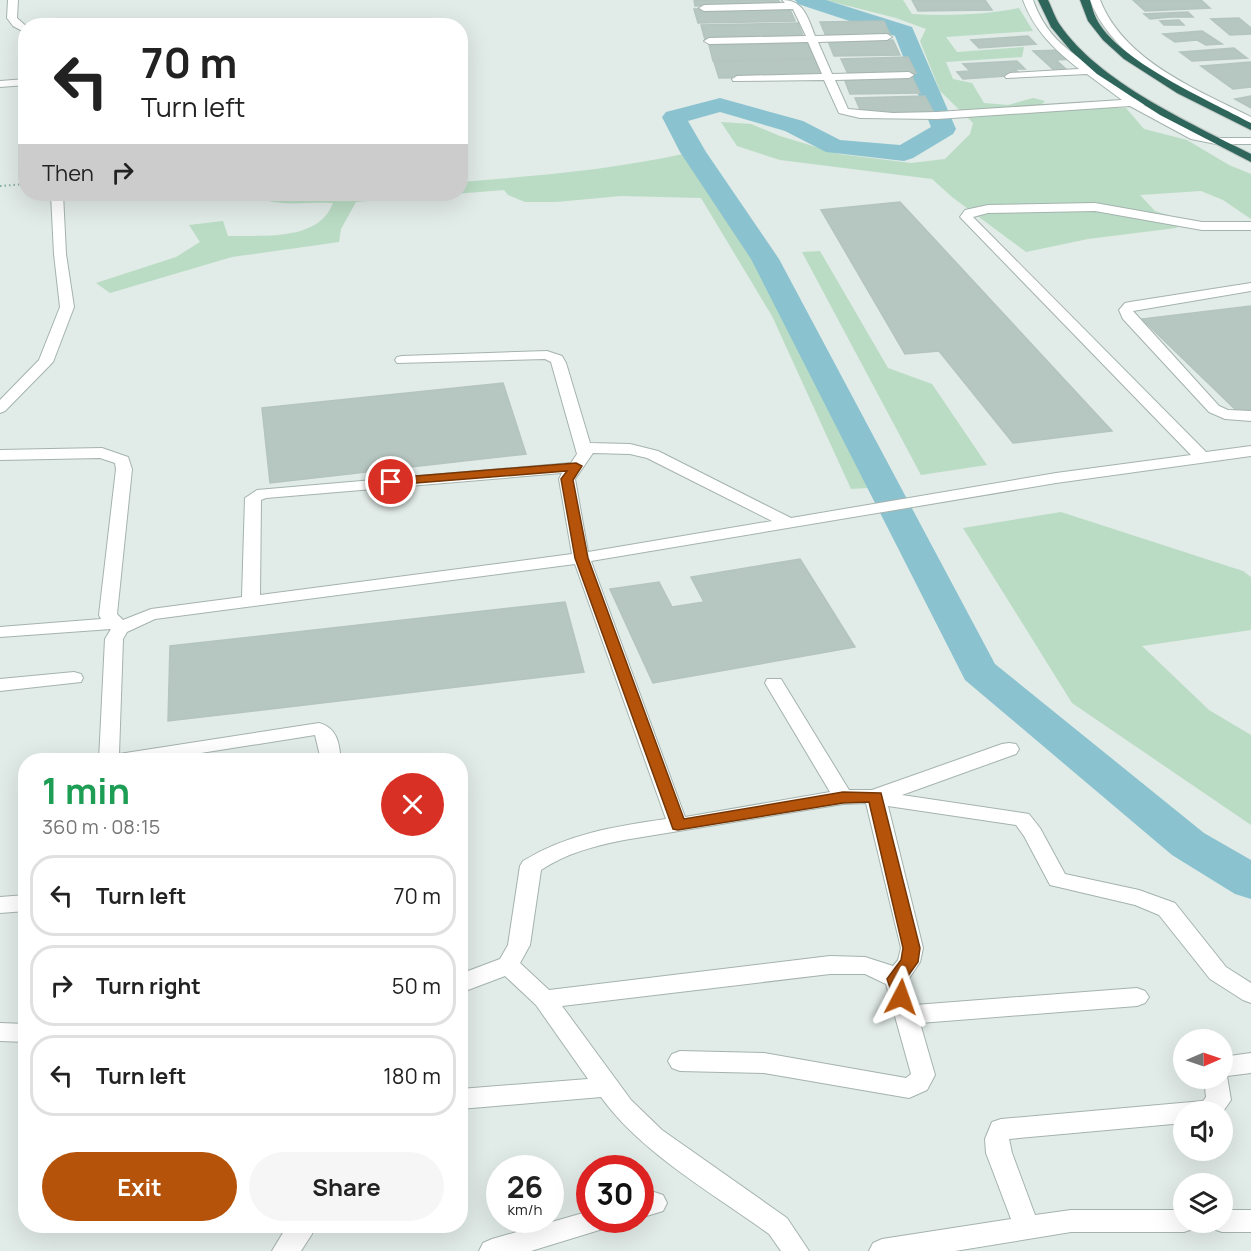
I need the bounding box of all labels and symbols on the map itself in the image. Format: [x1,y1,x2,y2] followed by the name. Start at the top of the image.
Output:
[365,456,416,507] pin
[869,965,933,1029] position arrow
[1173,1029,1233,1089] north arrow
[576,1155,654,1233] speed limit sign: 30

